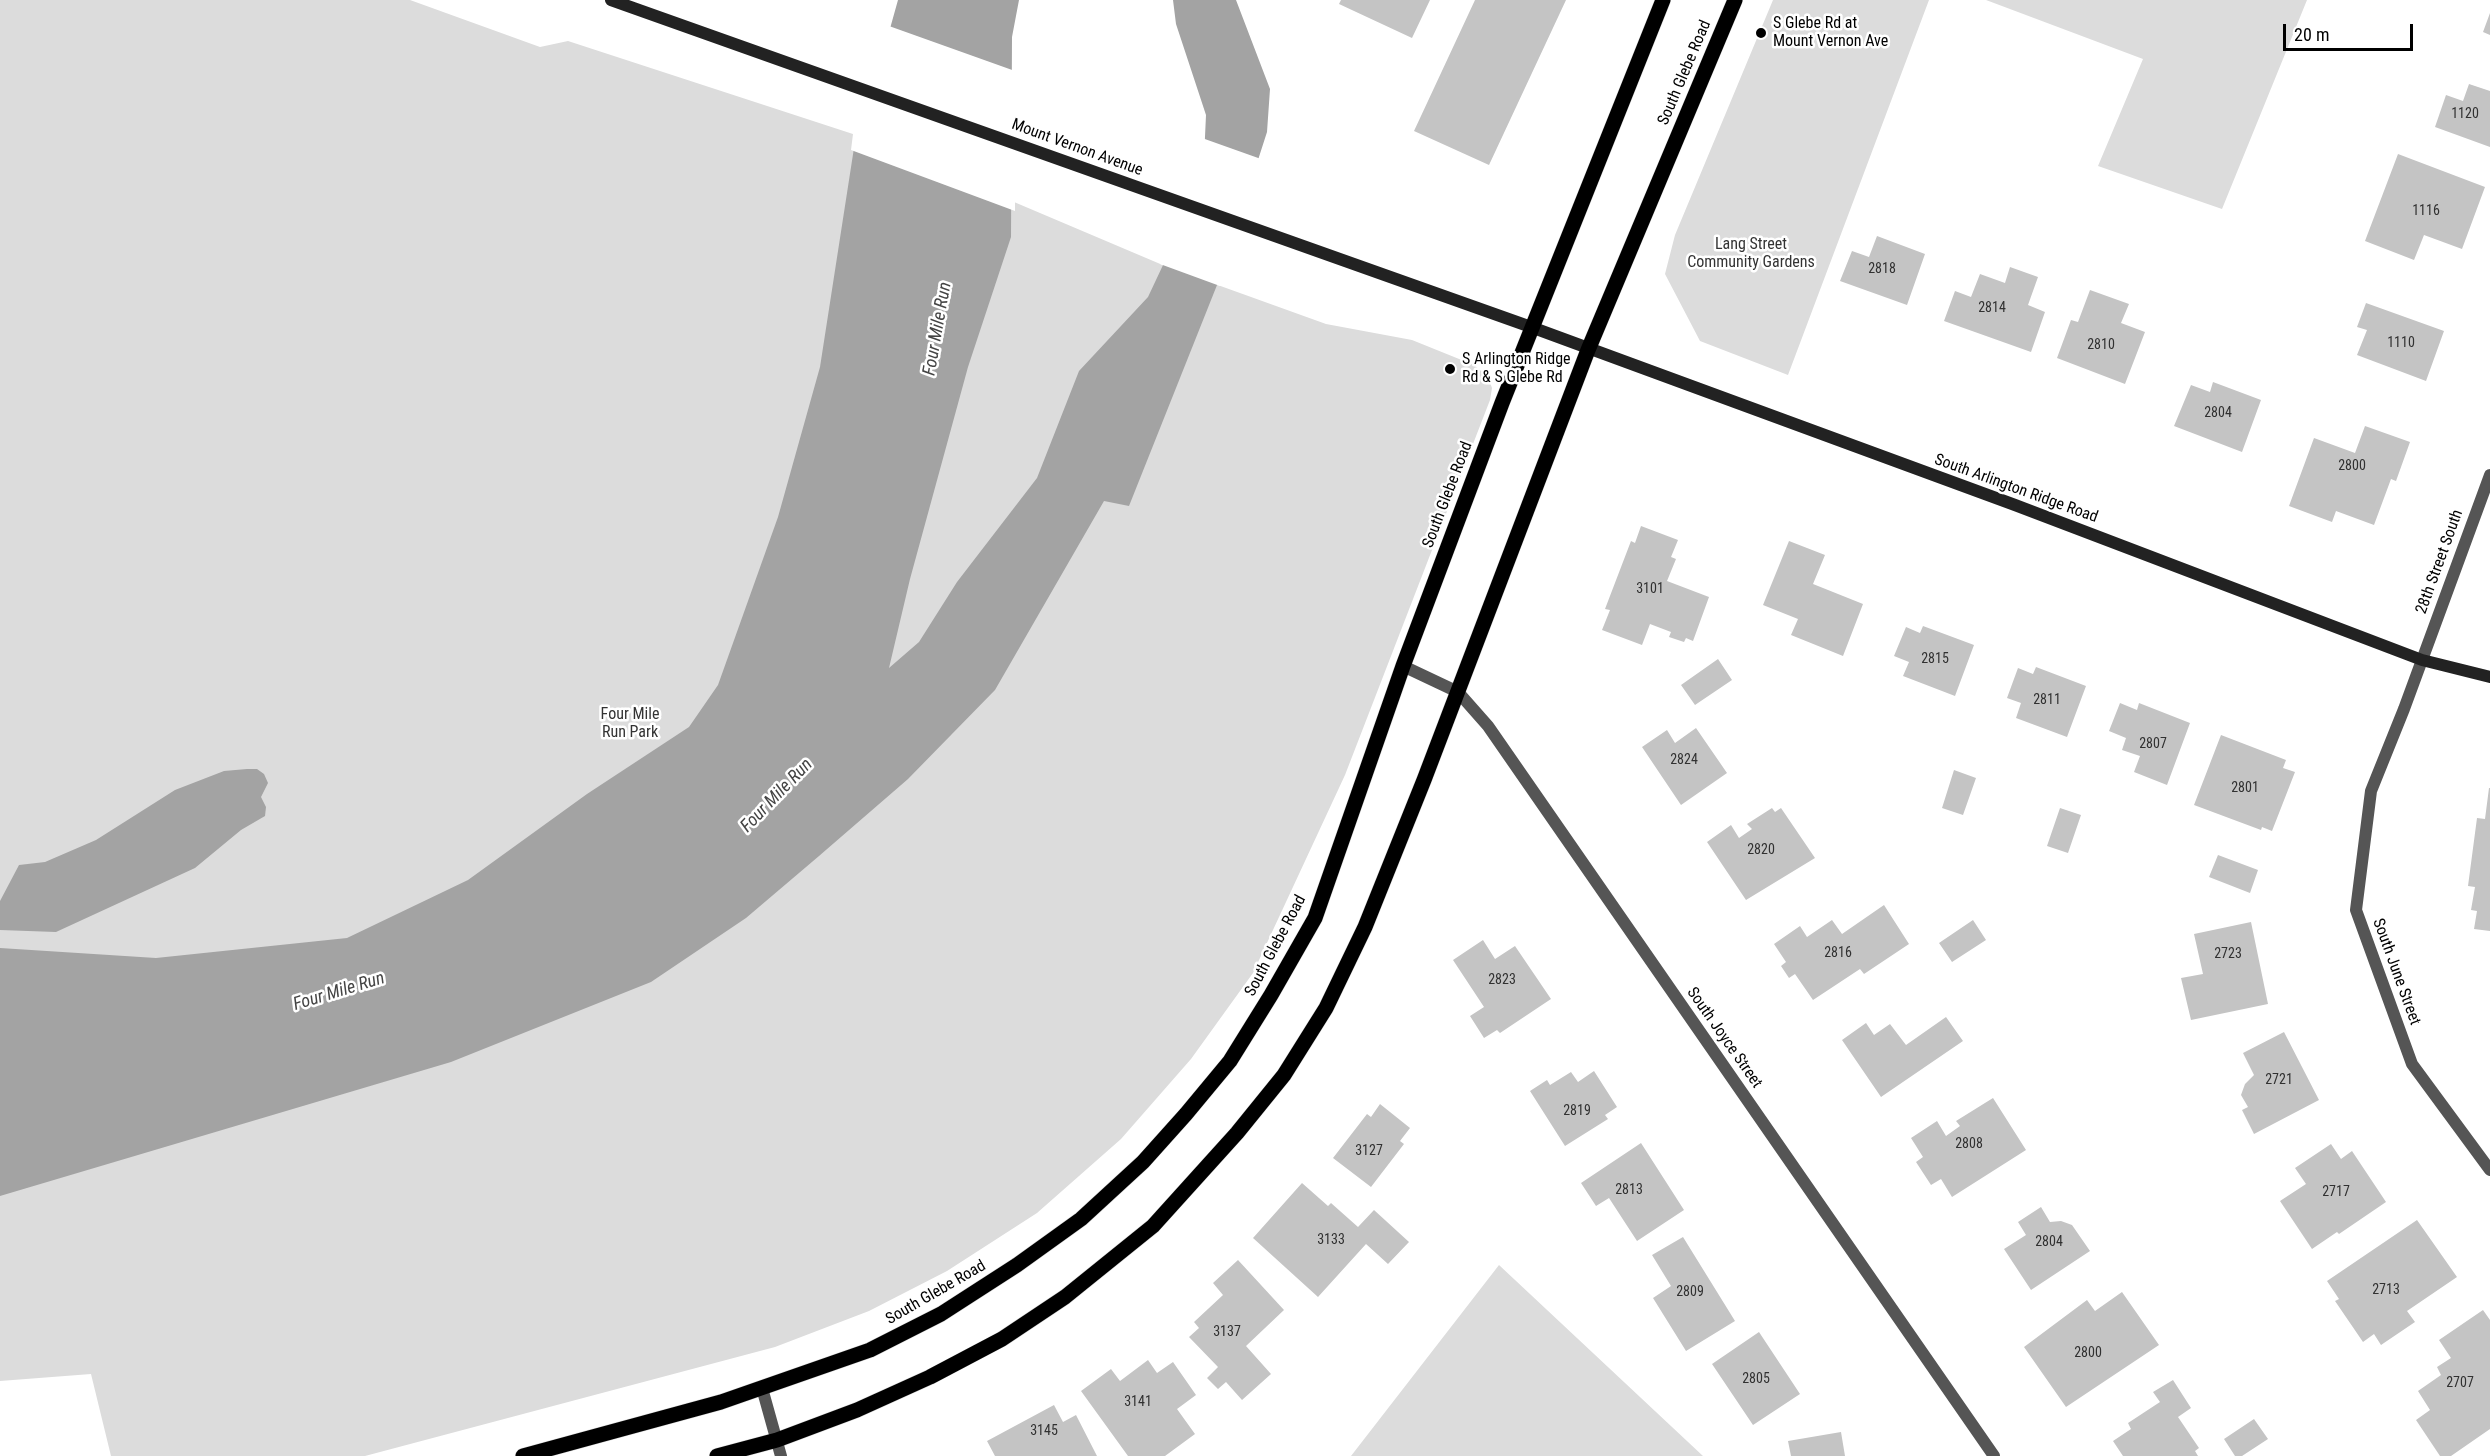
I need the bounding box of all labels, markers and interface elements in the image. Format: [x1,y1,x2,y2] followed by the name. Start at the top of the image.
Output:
[2286,12,2416,50] scale bar
[1773,14,1888,52] place label: S Glebe Rd at Mount Vernon Ave
[1654,18,1716,128] street label: South Glebe Road
[2294,24,2329,45] text: 20 m
[1754,26,1768,40] marker: S Glebe Rd at Mount Vernon Ave
[2451,106,2479,122] house number: 1120
[1009,115,1145,181] street label: Mount Vernon Avenue
[2412,203,2440,219] house number: 1116
[1687,235,1815,273] park label: Lang Street Community Gardens
[1868,261,1896,277] house number: 2818
[919,281,957,377] water label: Four Mile Run
[1978,300,2006,316] house number: 2814
[2387,335,2415,351] house number: 1110
[2087,337,2115,353] house number: 2810
[1462,350,1571,388] place label: S Arlington Ridge Rd & S Glebe Rd
[1443,362,1457,376] marker: S Arlington Ridge Rd & S Glebe Rd
[2204,405,2232,421] house number: 2804
[1419,439,1477,551] street label: South Glebe Road
[1932,450,2100,528] street label: South Arlington Ridge Road
[2338,458,2366,474] house number: 2800
[2412,507,2468,617] street label: 28th Street South
[1636,581,1664,597] house number: 3101
[1921,651,1949,667] house number: 2815
[2033,692,2061,708] house number: 2811
[601,705,659,743] park label: Four Mile Run Park
[2139,736,2167,752] house number: 2807
[1670,752,1698,768] house number: 2824
[736,755,818,837] water label: Four Mile Run
[2231,780,2259,796] house number: 2801
[1747,842,1775,858] house number: 2820
[1241,892,1311,1000] street label: South Glebe Road
[2368,916,2424,1028] street label: South June Street
[1824,945,1852,961] house number: 2816
[2214,946,2242,962] house number: 2723
[291,968,387,1016] water label: Four Mile Run
[1488,972,1516,988] house number: 2823
[1682,984,1766,1092] street label: South Joyce Street
[2265,1072,2293,1088] house number: 2721
[1563,1103,1591,1119] house number: 2819
[1955,1136,1983,1152] house number: 2808
[1355,1143,1383,1159] house number: 3127
[1615,1182,1643,1198] house number: 2813
[2322,1184,2350,1200] house number: 2717
[1317,1232,1345,1248] house number: 3133
[2035,1234,2063,1250] house number: 2804
[883,1257,989,1329] street label: South Glebe Road
[2372,1282,2400,1298] house number: 2713
[1676,1284,1704,1300] house number: 2809
[1213,1324,1241,1340] house number: 3137
[2074,1345,2102,1361] house number: 2800
[1742,1371,1770,1387] house number: 2805
[2446,1375,2474,1391] house number: 2707
[1124,1394,1152,1410] house number: 3141
[1030,1423,1058,1439] house number: 3145

